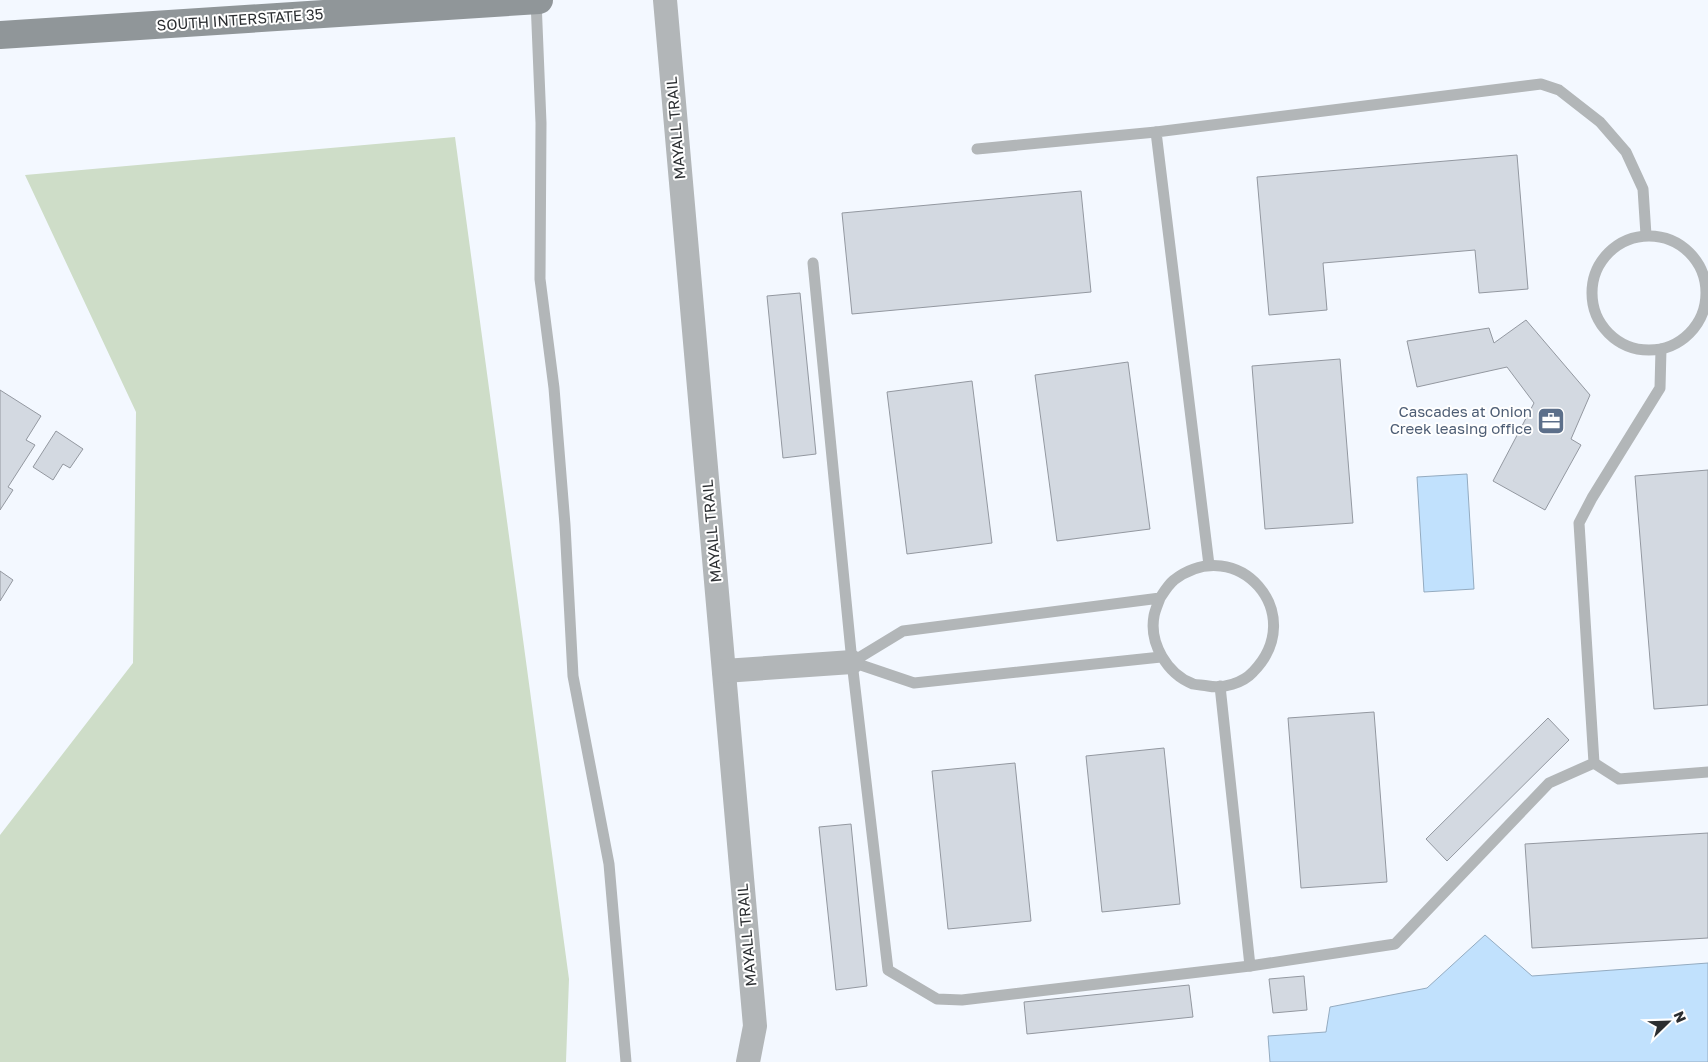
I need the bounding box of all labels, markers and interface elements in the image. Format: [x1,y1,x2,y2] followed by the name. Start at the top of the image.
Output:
[156,4,324,34] street label: SOUTH INTERSTATE 35
[661,75,688,180] street label: MAYALL TRAIL
[1390,402,1532,437] place label: Cascades at Onion Creek leasing office
[1536,406,1566,436] office icon: Cascades at Onion Creek leasing office
[697,478,724,583] street label: MAYALL TRAIL
[732,882,759,987] street label: MAYALL TRAIL
[1643,997,1693,1047] north arrow
[1671,1009,1690,1025] text: N

